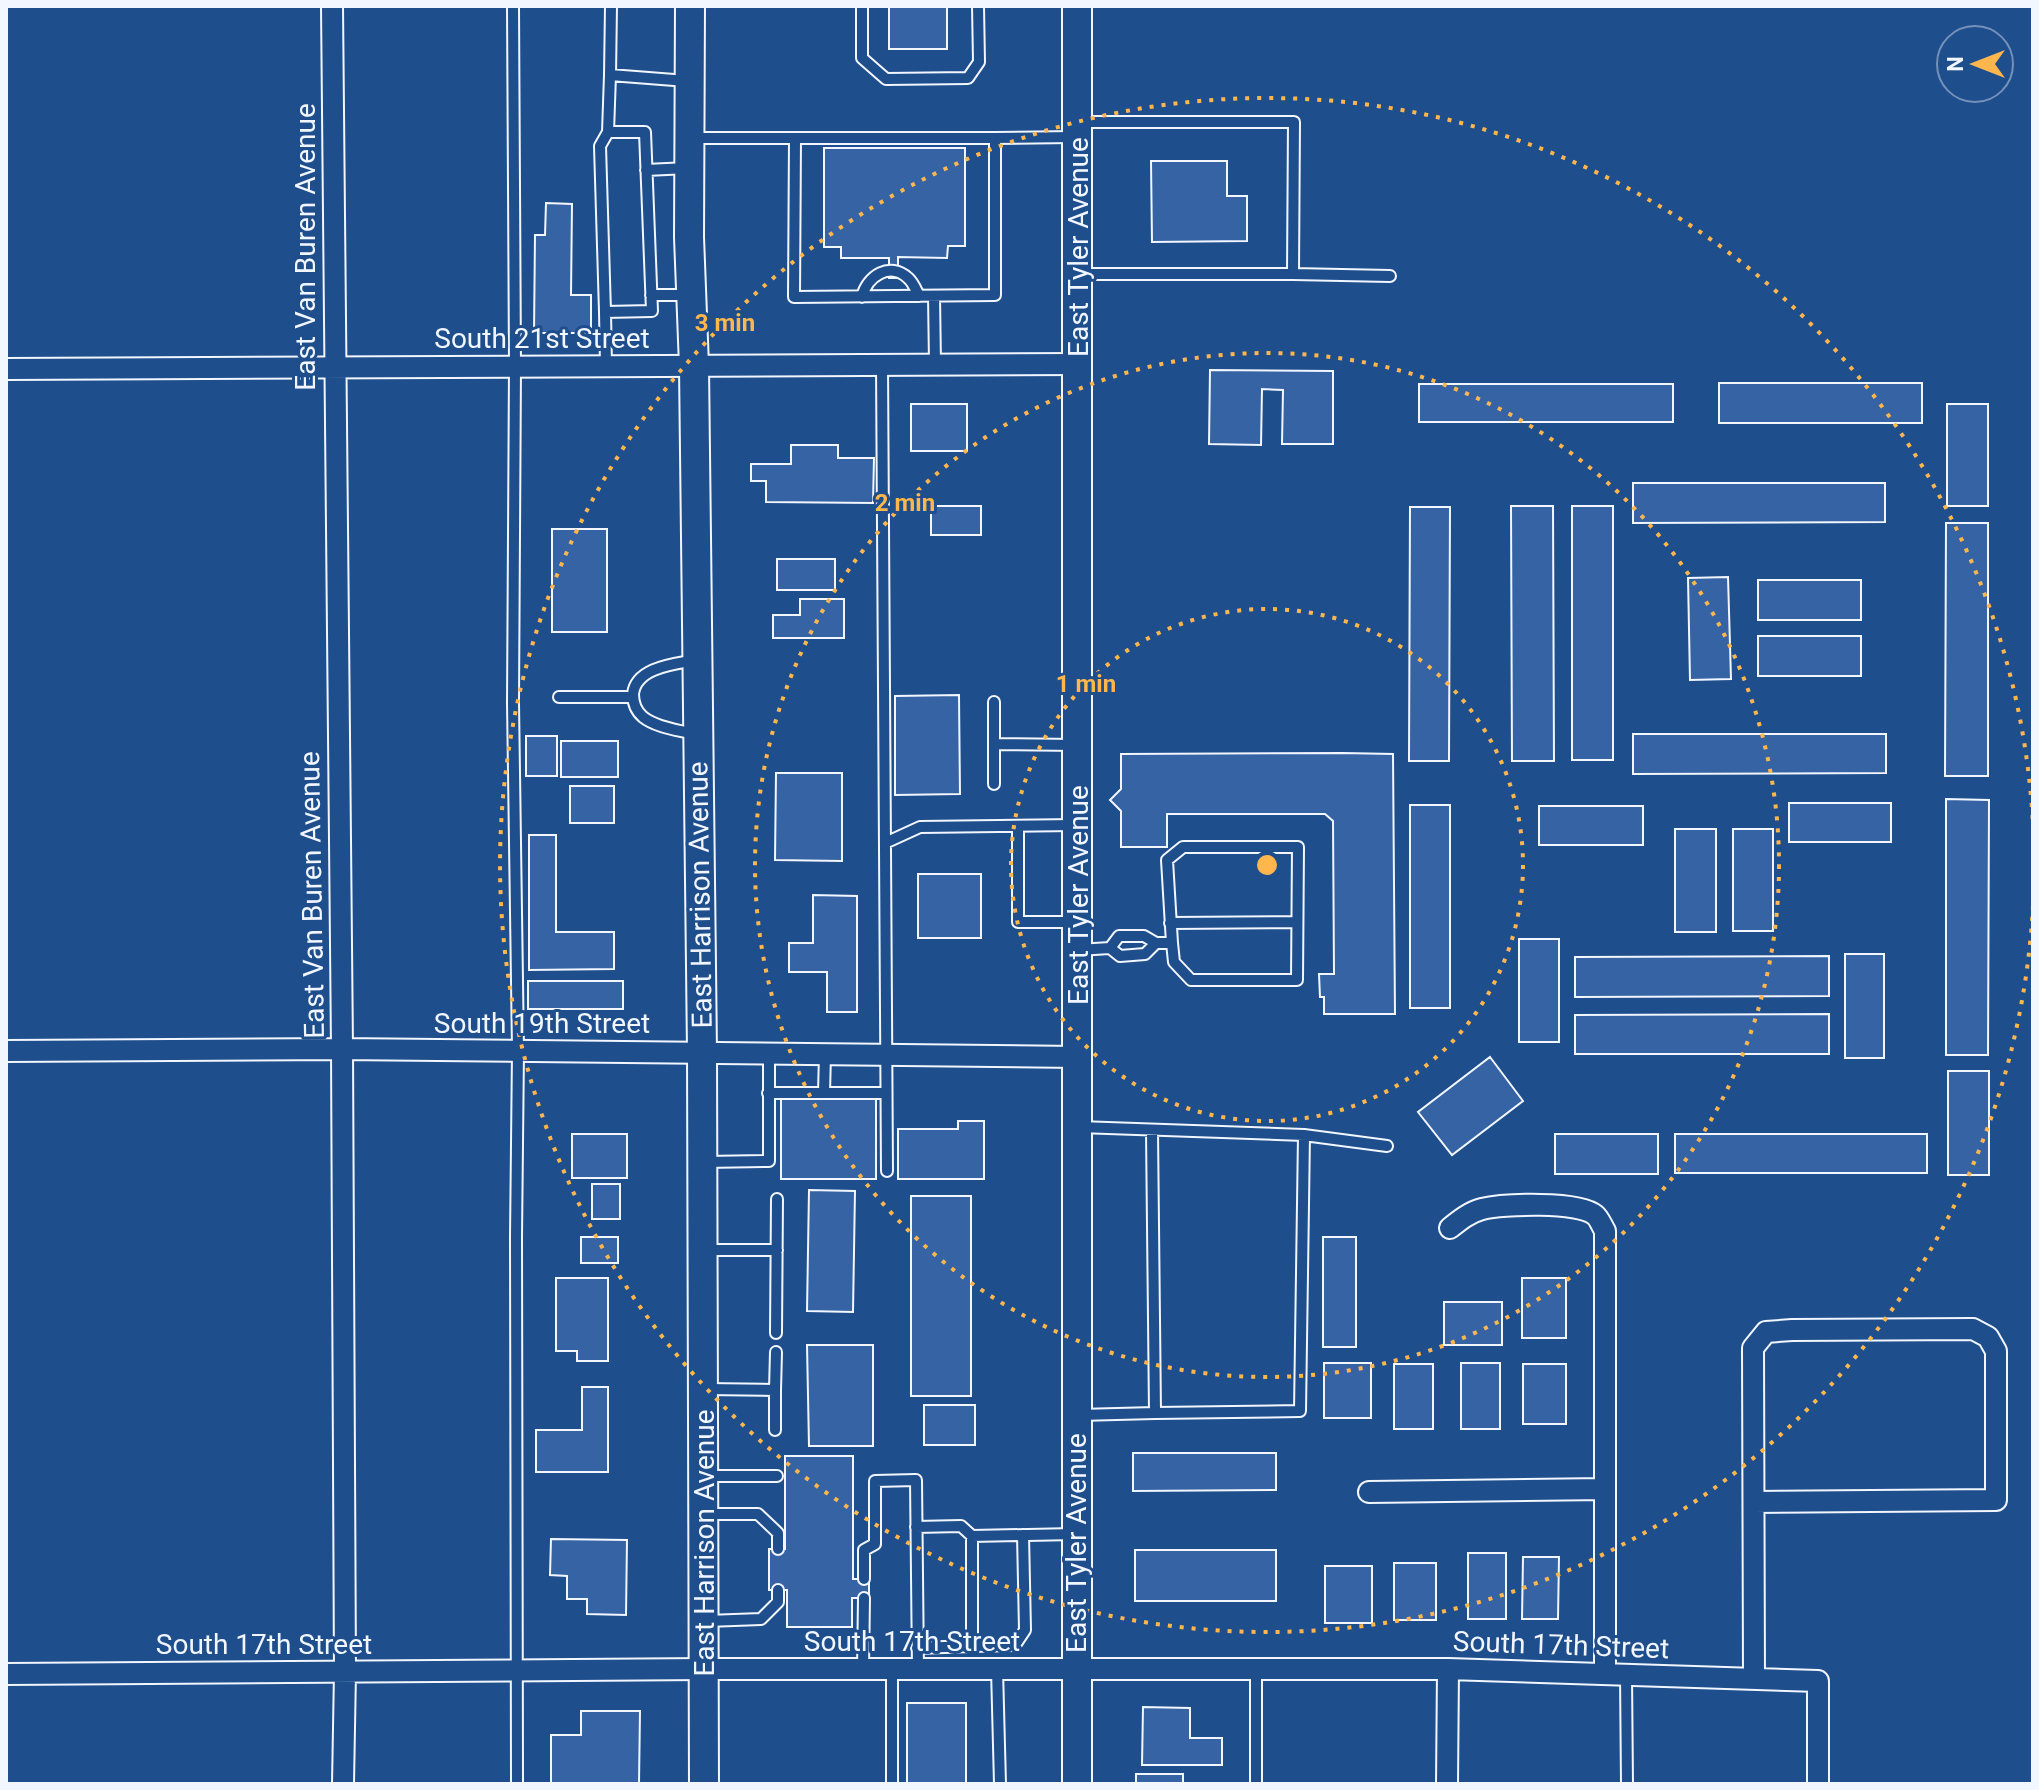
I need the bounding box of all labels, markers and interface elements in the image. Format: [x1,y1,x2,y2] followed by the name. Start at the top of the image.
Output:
[1935,24,2015,104] north arrow
[1943,56,1968,72] text: N
[289,103,322,391] street label: East Van Buren Avenue
[1062,137,1095,357] street label: East Tyler Avenue
[695,309,755,337] text: 3 min
[434,322,650,355] street label: South 21st Street
[875,489,935,517] text: 2 min
[1056,670,1116,698] text: 1 min
[293,751,331,1039] street label: East Van Buren Avenue
[681,761,719,1029] street label: East Harrison Avenue
[1062,785,1095,1005] street label: East Tyler Avenue
[1253,851,1281,879] centre of rings
[434,1007,650,1040] street label: South 19th Street
[688,1409,721,1677] street label: East Harrison Avenue
[1060,1433,1093,1653] street label: East Tyler Avenue
[804,1625,1020,1658] street label: South 17th Street
[1452,1625,1670,1665] street label: South 17th Street
[156,1628,372,1661] street label: South 17th Street

